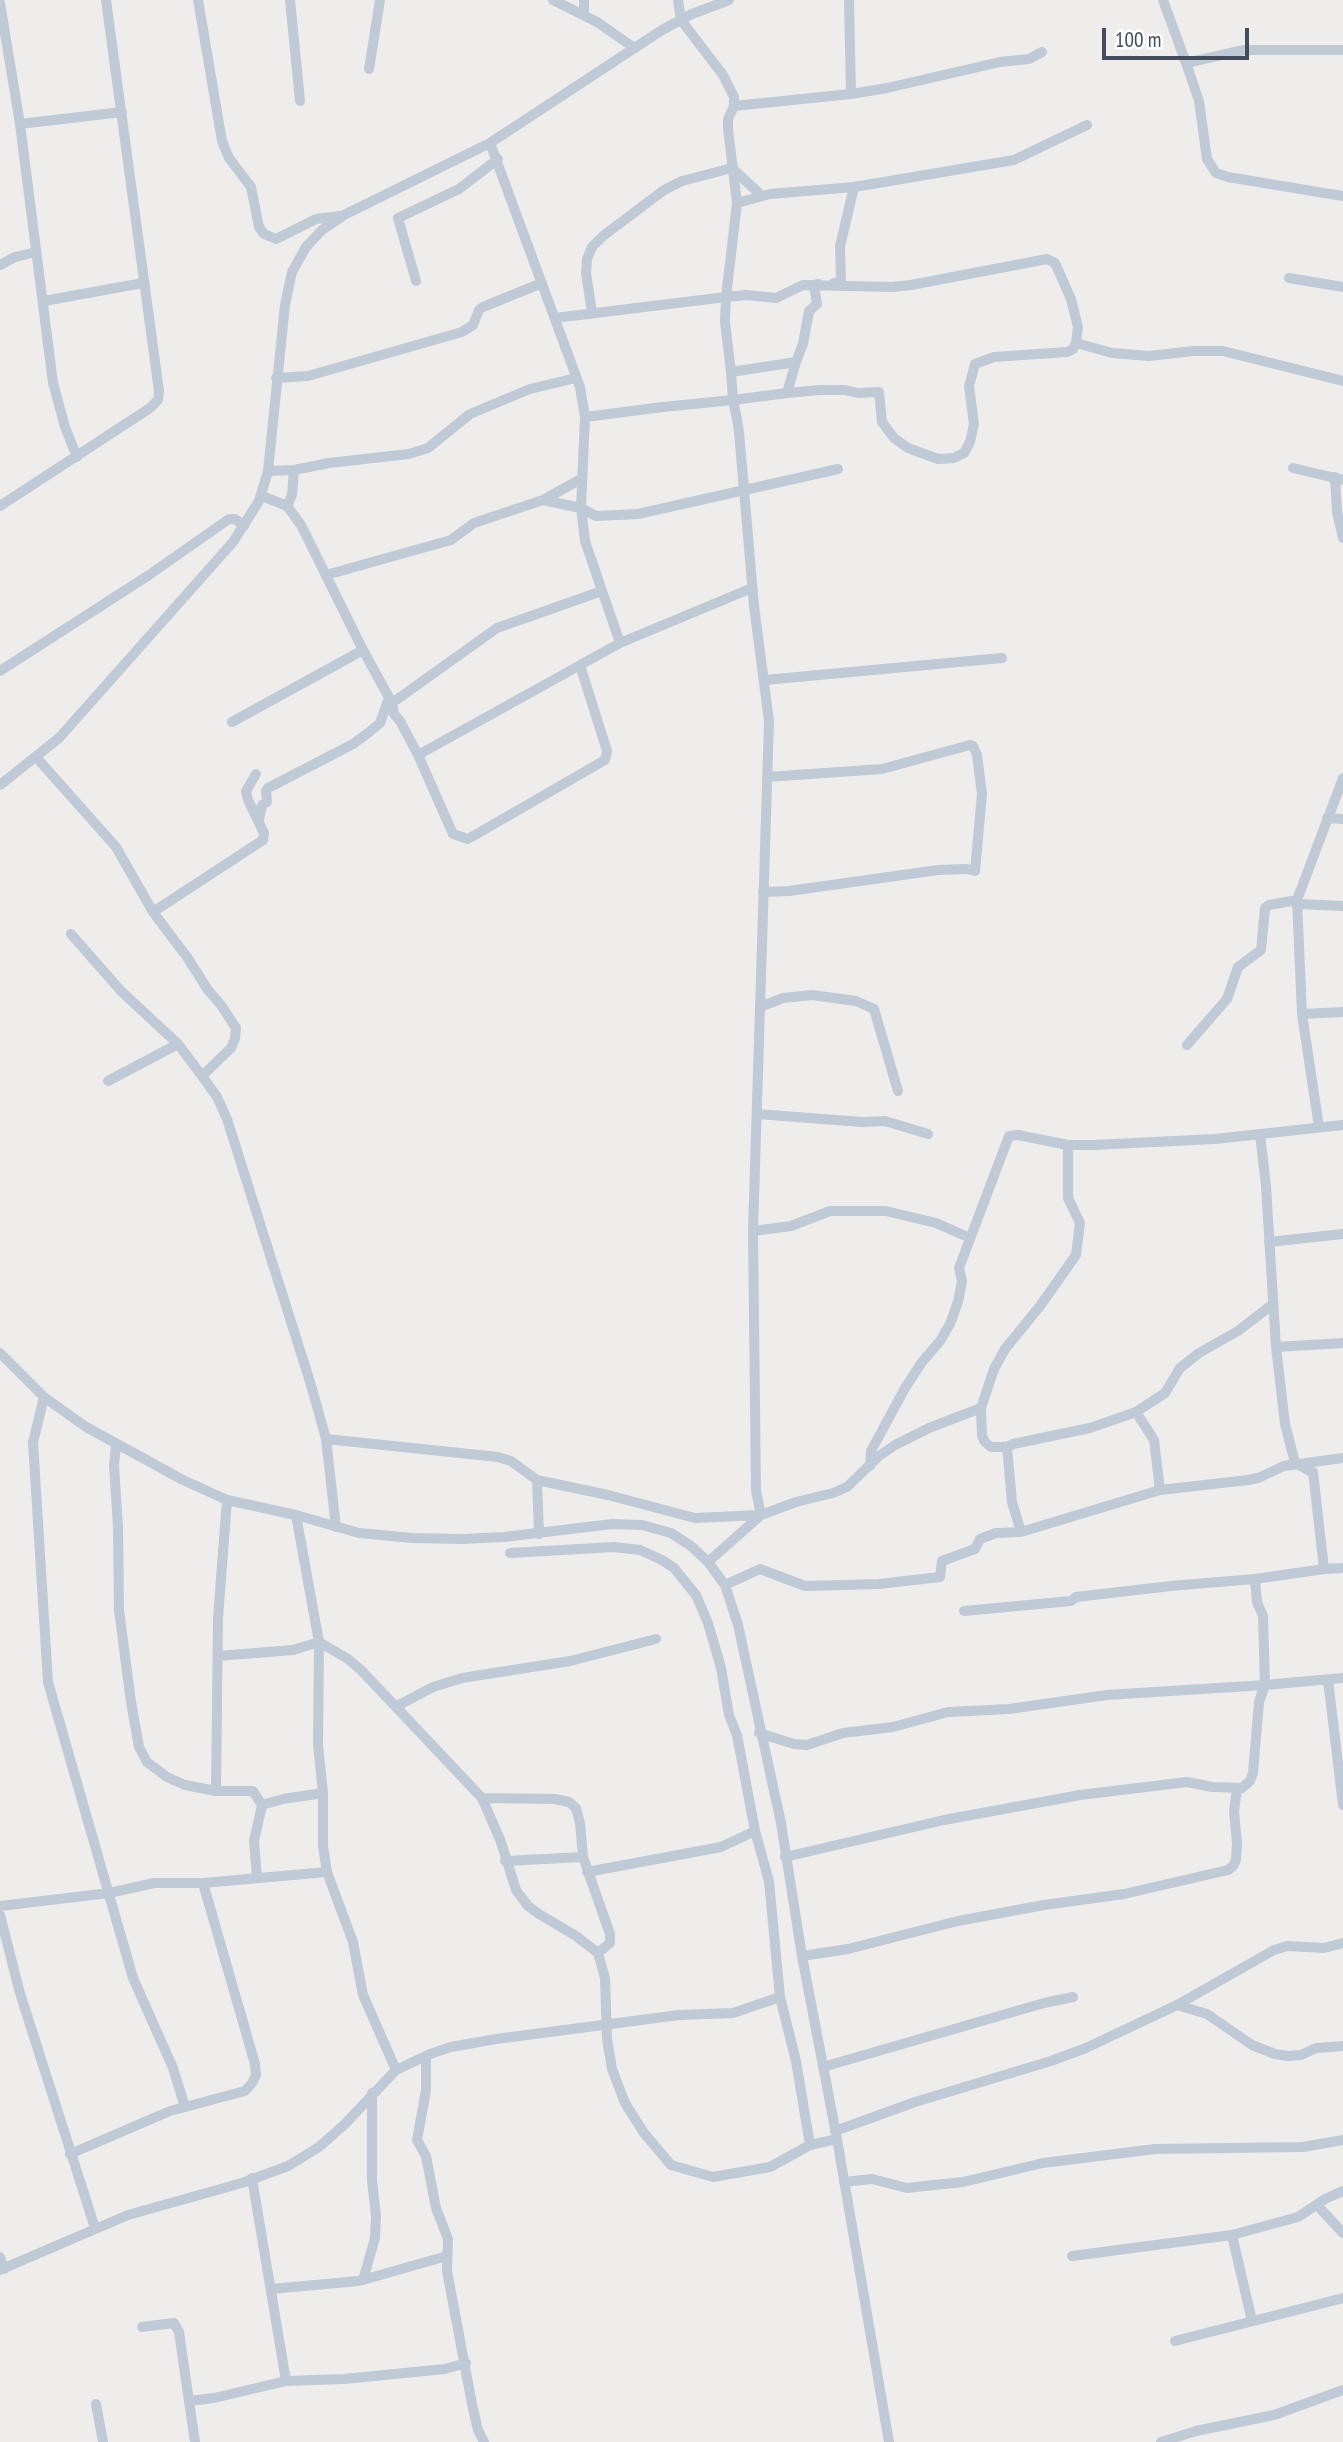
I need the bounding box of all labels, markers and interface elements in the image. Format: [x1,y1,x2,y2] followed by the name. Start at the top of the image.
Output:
[1105,14,1252,58] scale bar
[1115,26,1161,53] text: 100 m

